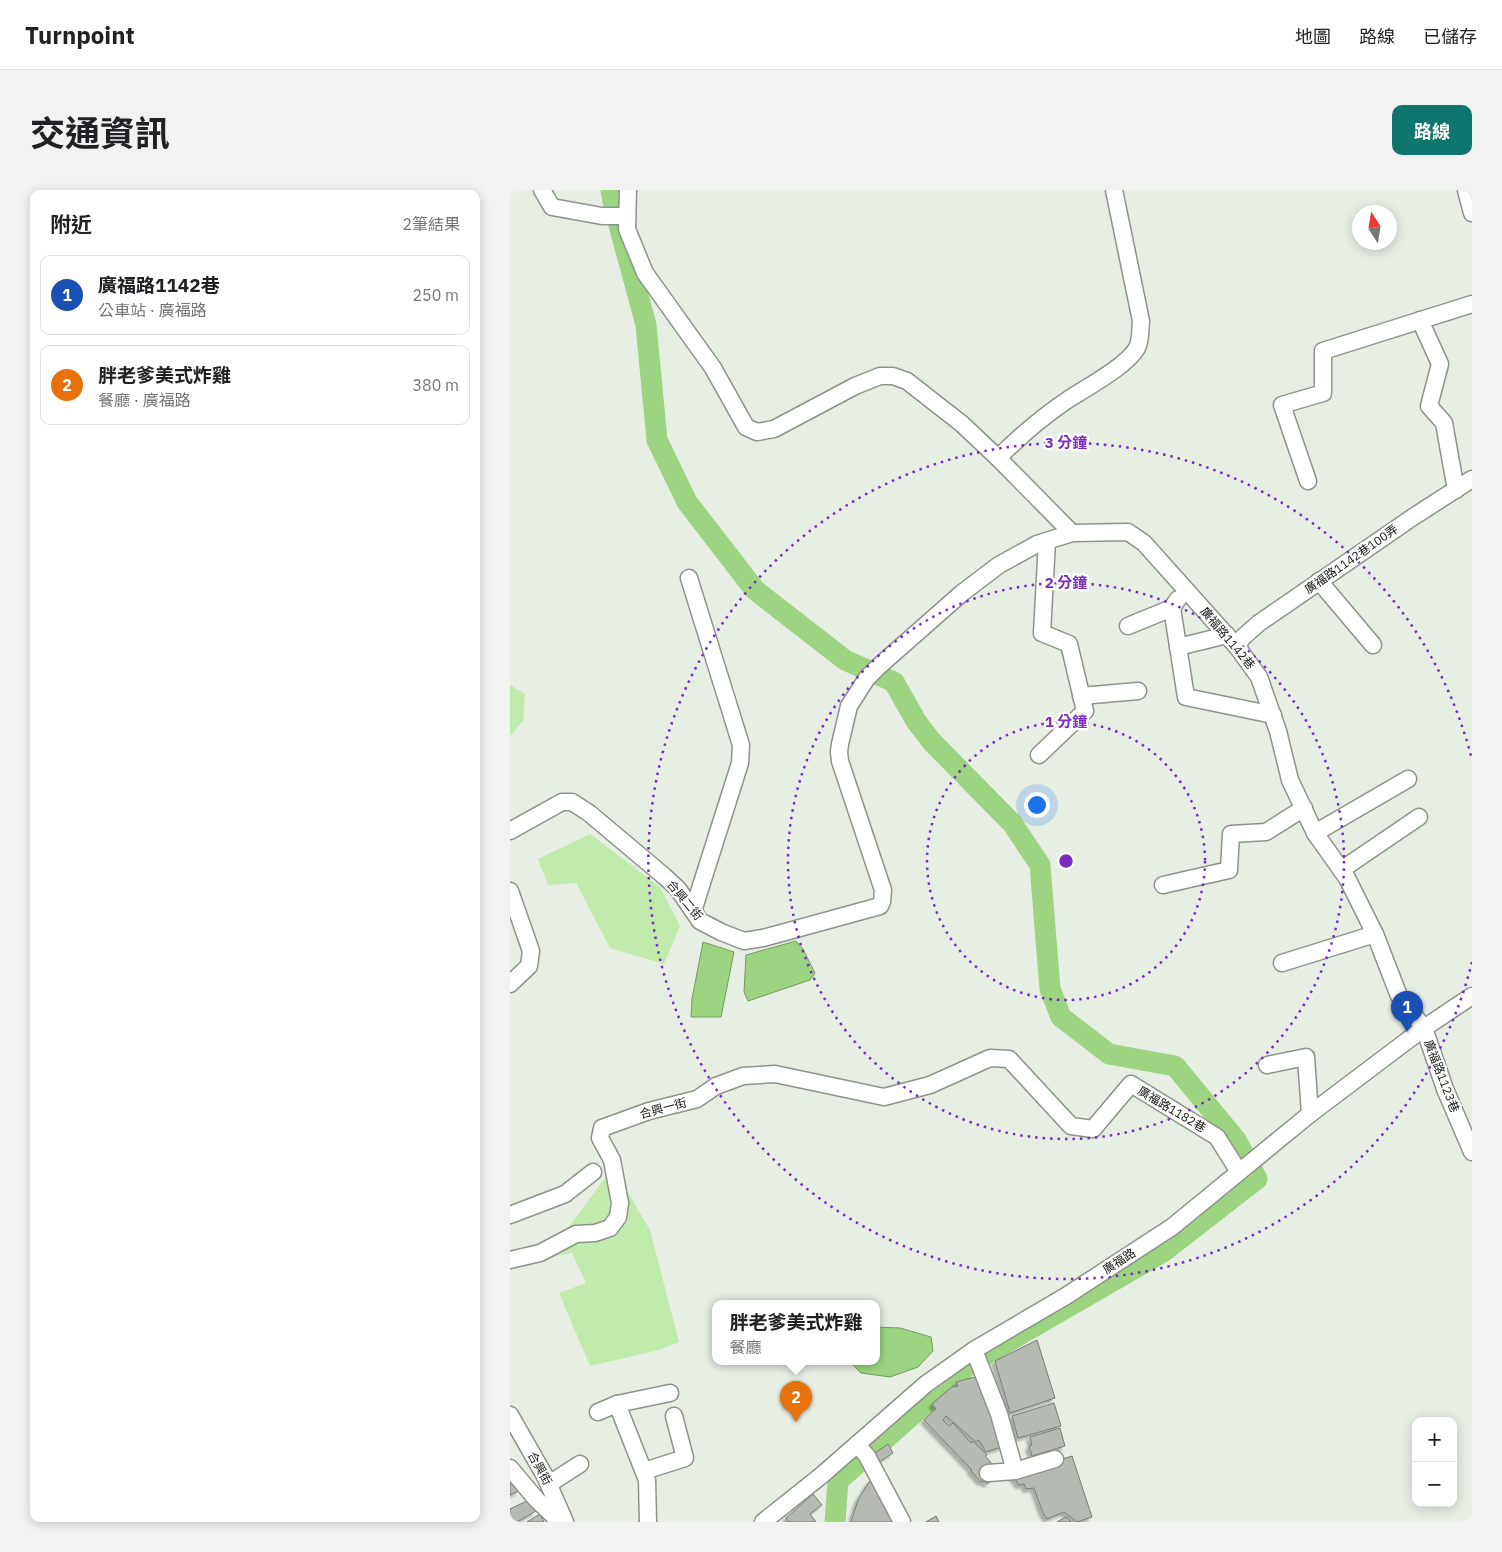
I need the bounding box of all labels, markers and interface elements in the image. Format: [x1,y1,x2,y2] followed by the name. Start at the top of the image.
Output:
[25,19,135,51] text: Turnpoint
[1295,25,1331,48] text: 地圖
[1359,25,1395,48] text: 路線
[1423,25,1477,48] text: 已儲存
[1392,105,1472,155] button: 路線
[30,110,170,156] text: 交通資訊
[1352,205,1397,250] north arrow
[50,210,92,238] text: 附近
[402,214,460,234] text: 2筆結果
[98,273,220,297] text: 廣福路1142巷
[62,285,72,305] text: 1
[412,285,459,305] text: 250 m
[98,300,207,320] text: 公車站 · 廣福路
[98,363,231,387] text: 胖老爹美式炸雞
[62,375,72,395] text: 2
[412,375,459,395] text: 380 m
[98,390,191,410] text: 餐廳 · 廣福路
[1045,433,1087,452] text: 3 分鐘
[1301,521,1401,597] street label: 廣福路1142巷100弄
[1045,573,1087,592] text: 2 分鐘
[1198,604,1258,672] street label: 廣福路1142巷
[1045,712,1087,731] text: 1 分鐘
[1024,792,1050,818] your location
[1057,852,1075,870] centre of rings
[664,877,706,923] street label: 合興二街
[1391,991,1423,1032] pin: 1
[1421,1037,1463,1115] street label: 廣福路1123巷
[1135,1083,1209,1135] street label: 廣福路1182巷
[638,1095,688,1121] street label: 合興一街
[1100,1245,1138,1277] street label: 廣福路
[712,1300,880,1365] popup
[729,1310,863,1334] text: 胖老爹美式炸雞
[729,1337,762,1357] text: 餐廳
[780,1381,812,1422] pin: 2
[1412,1417,1457,1507] map controls
[1412,1417,1457,1462] button: +
[525,1449,555,1487] street label: 合興街
[1412,1462,1457,1507] button: −

